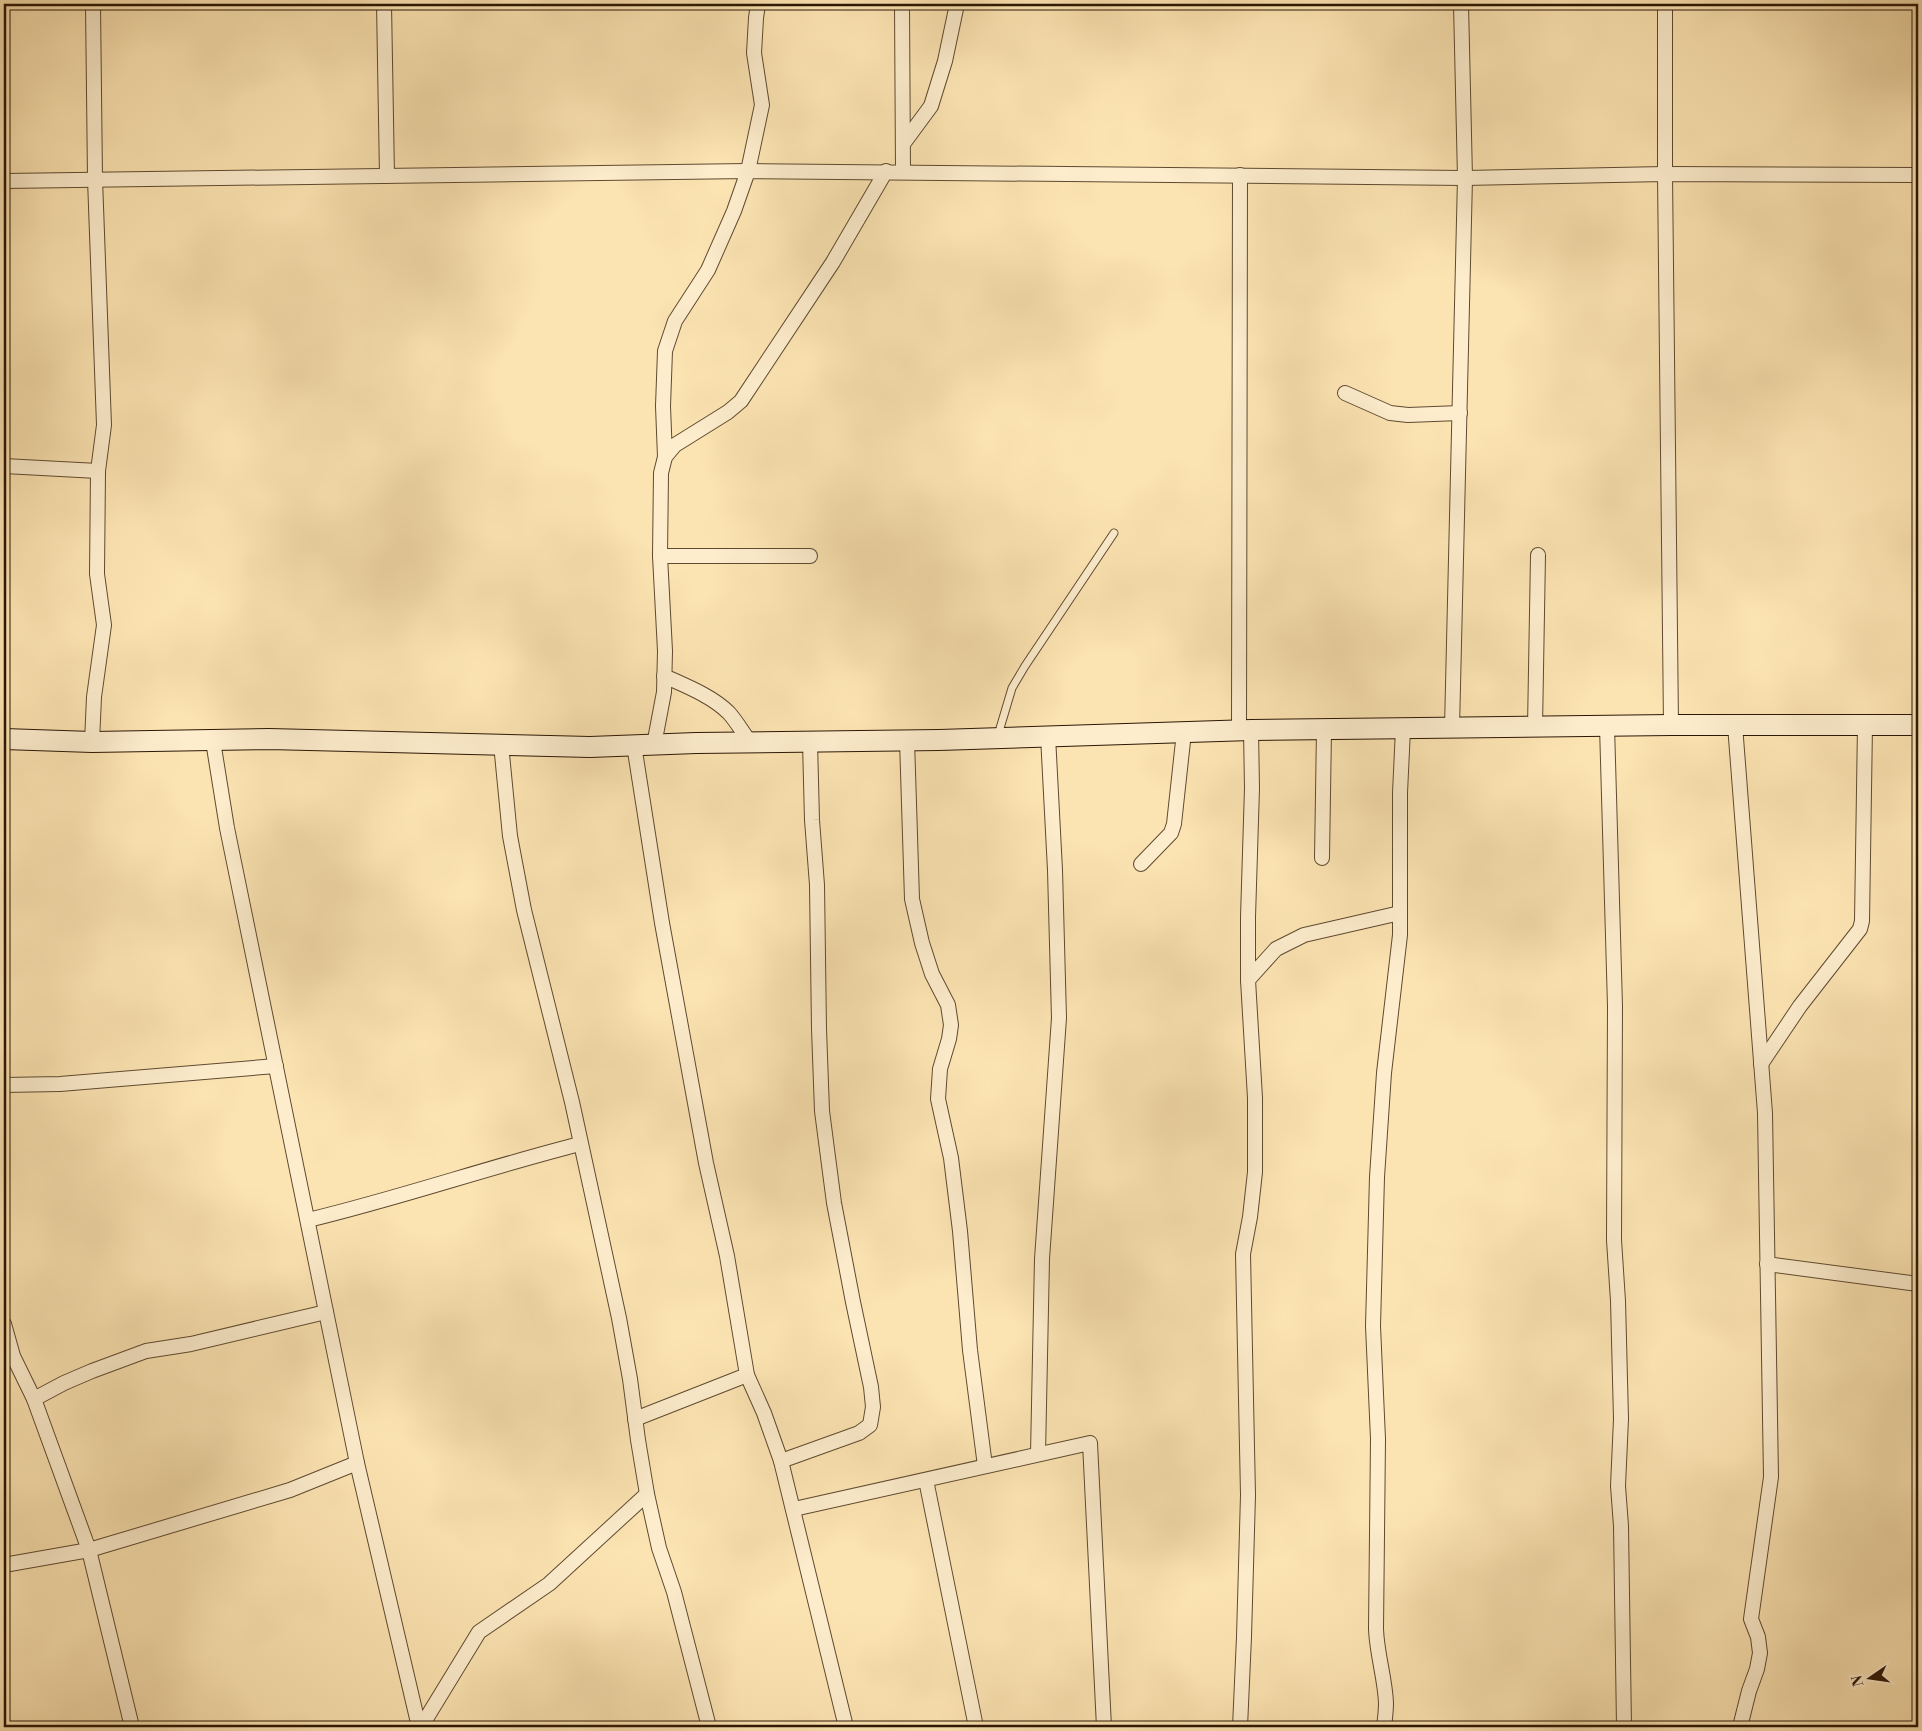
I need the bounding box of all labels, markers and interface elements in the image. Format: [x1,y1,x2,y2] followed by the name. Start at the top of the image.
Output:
[1844,1654,1894,1704] north arrow
[1848,1673,1868,1688] text: N

